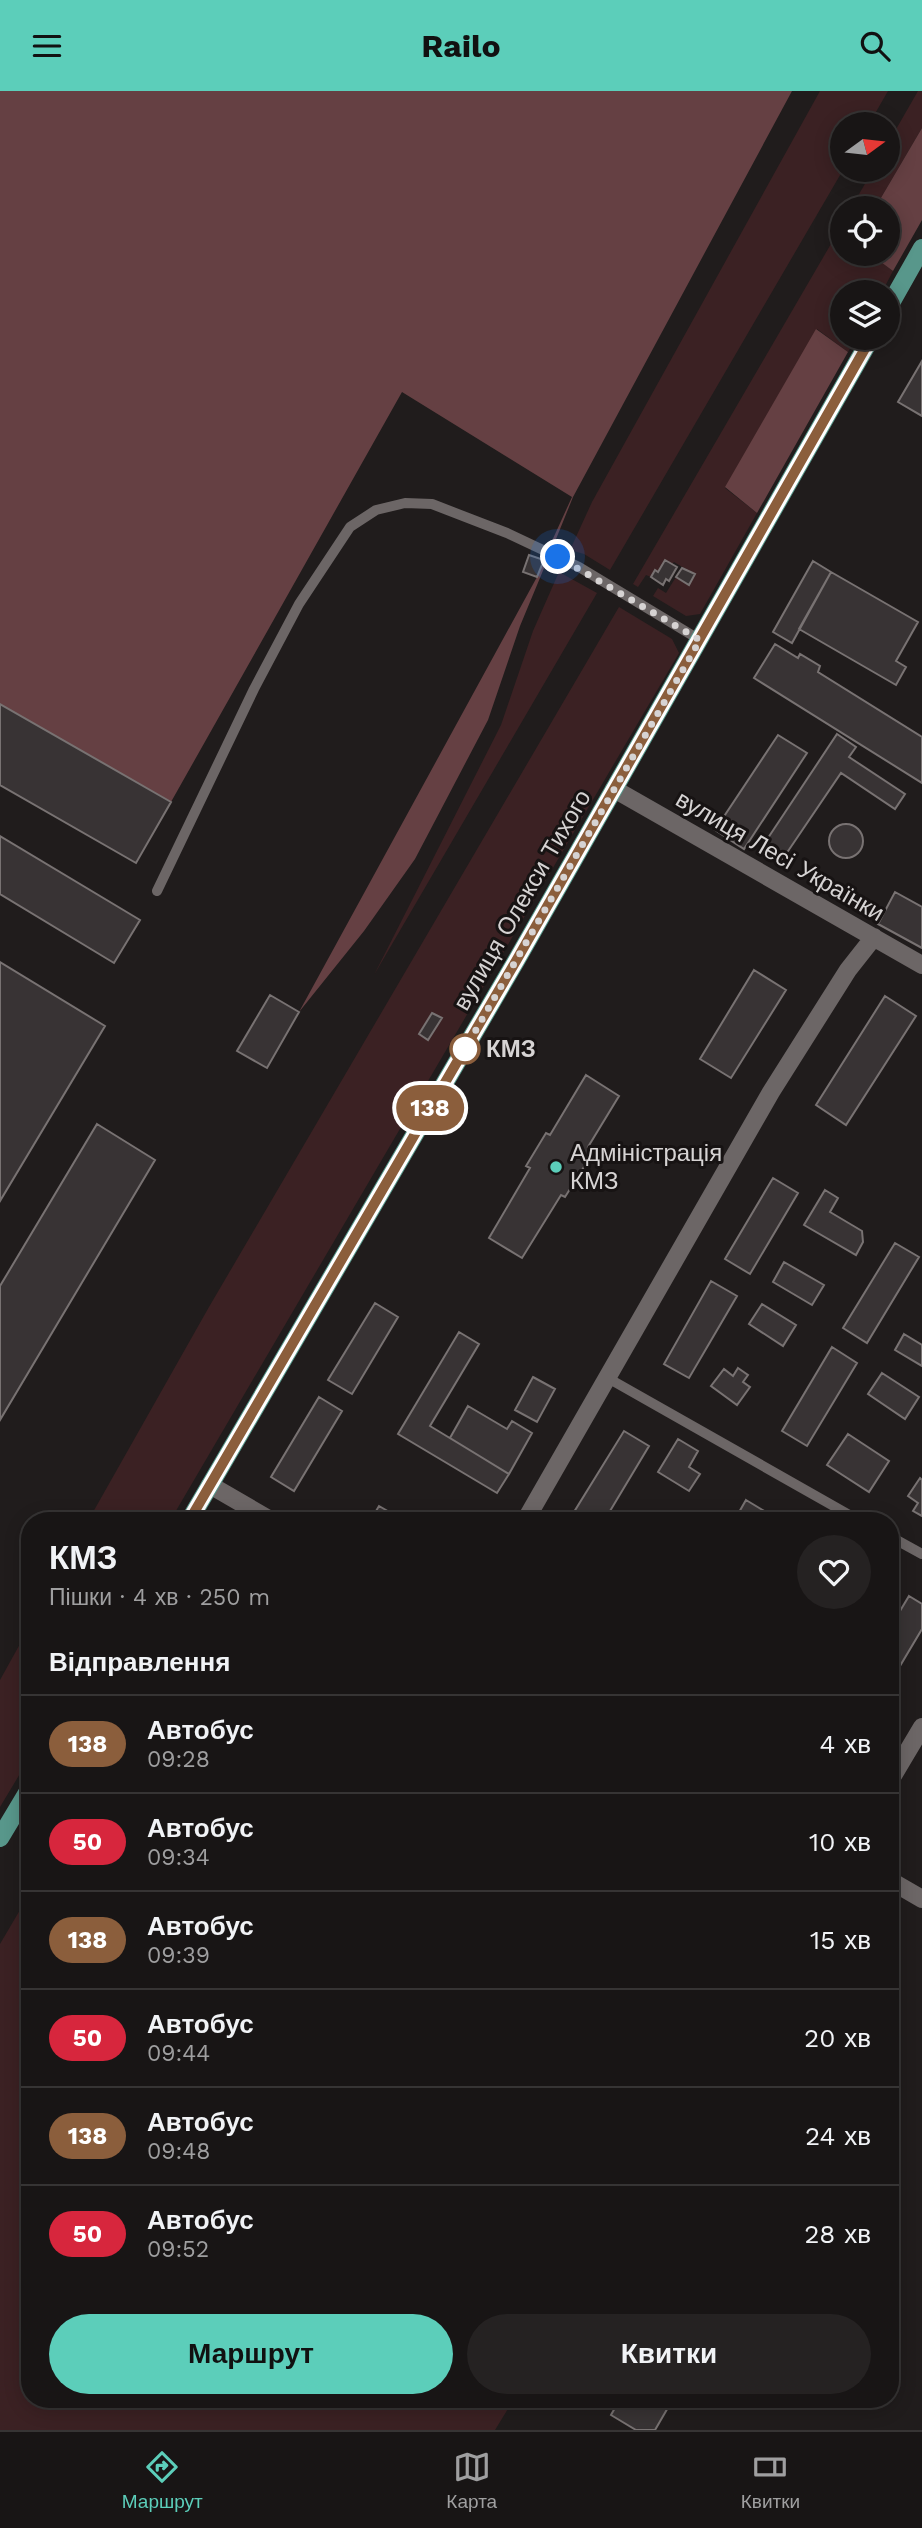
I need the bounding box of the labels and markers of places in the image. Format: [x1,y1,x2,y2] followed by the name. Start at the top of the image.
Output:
[450,1034,480,1064] marker: КМЗ
[486,1035,536,1063] place label: КМЗ
[570,1139,722,1195] place label: Адміністрація КМЗ
[548,1159,564,1175] marker: Адміністрація КМЗ

